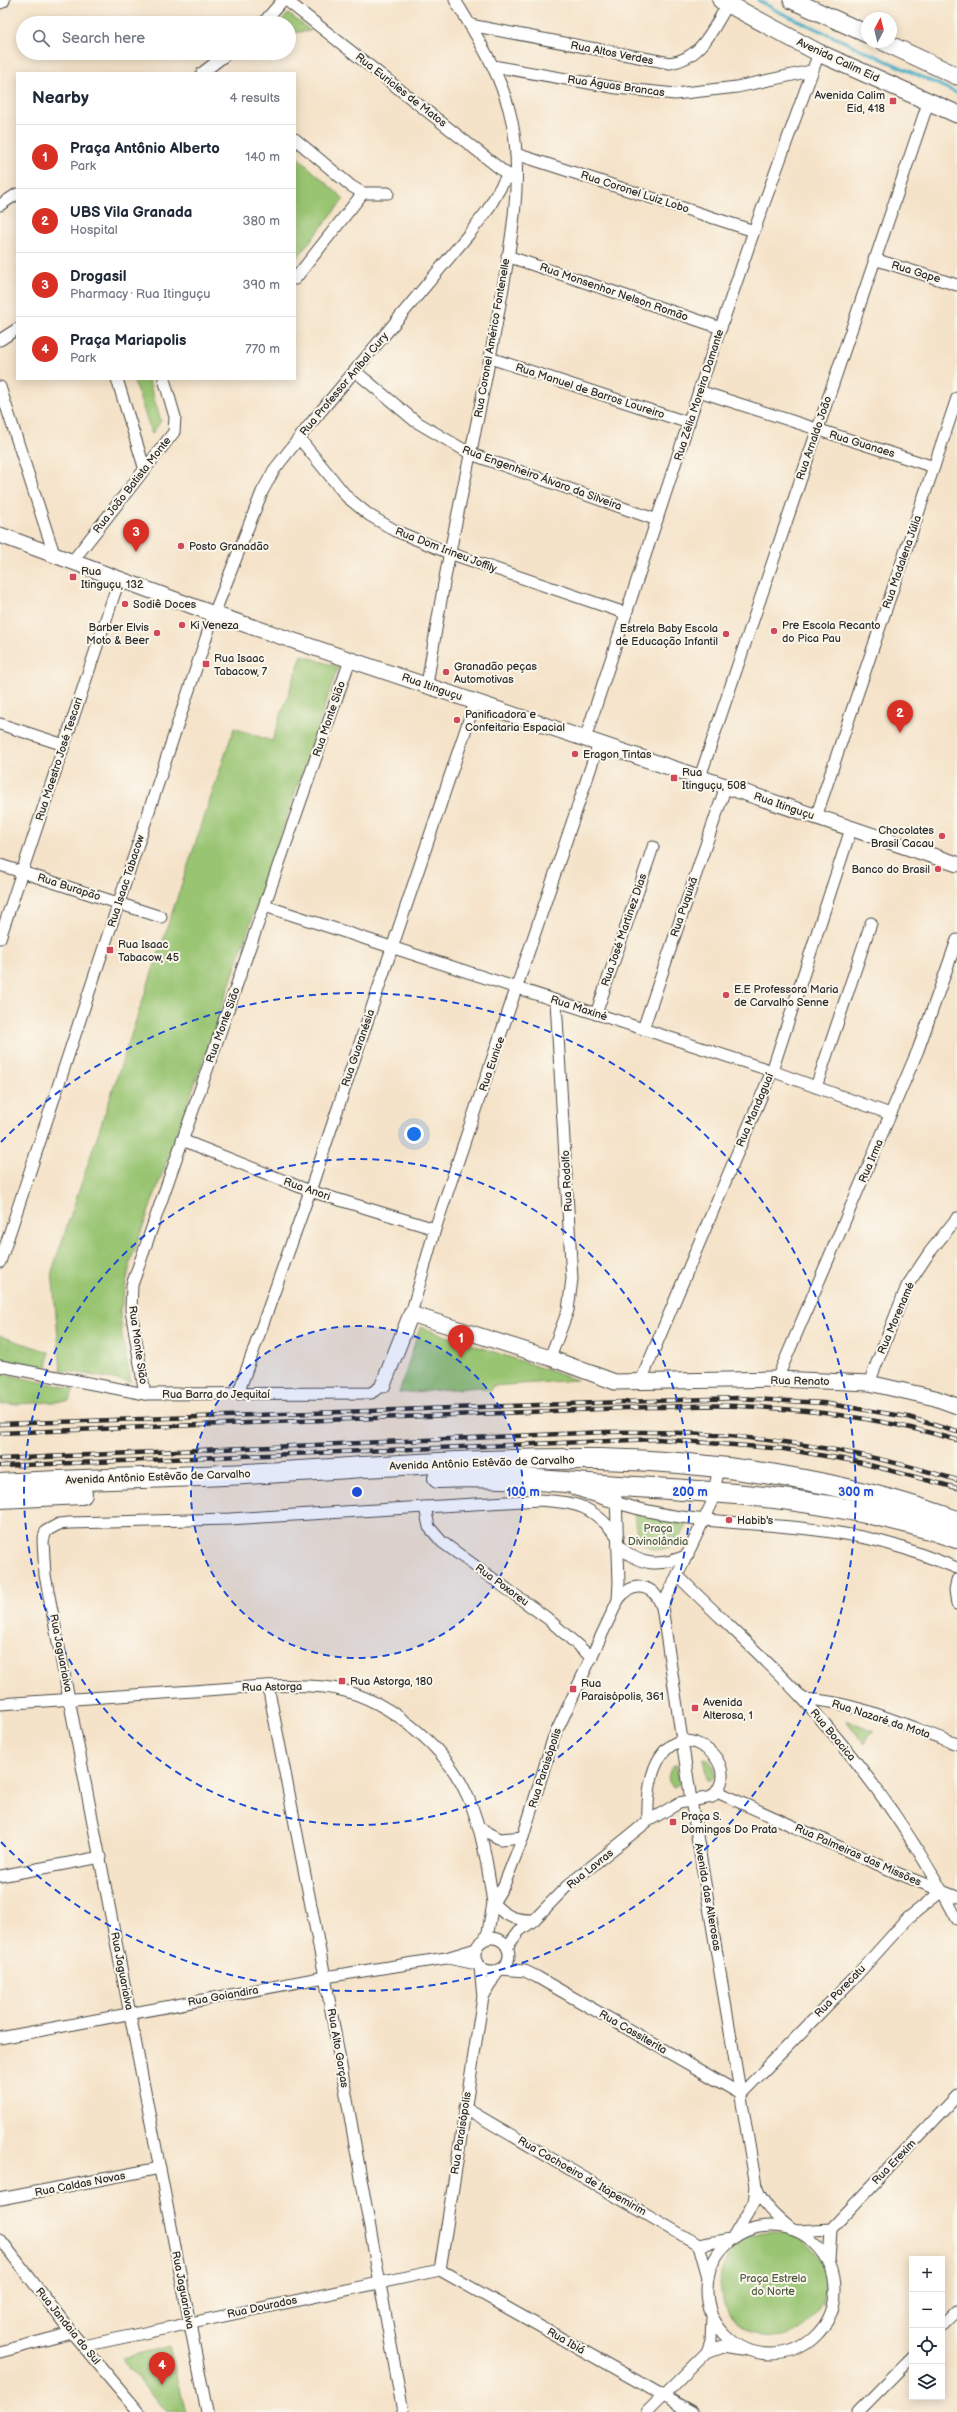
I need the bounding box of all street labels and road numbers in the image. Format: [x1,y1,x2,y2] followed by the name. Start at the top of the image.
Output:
[795,35,881,85] street label: Avenida Calim Eid
[569,39,655,68] street label: Rua Altos Verdes
[353,50,450,130] street label: Rua Euricles de Matos
[567,72,666,99] street label: Rua Águas Brancas
[579,168,691,216] street label: Rua Coronel Luiz Lobo
[472,257,513,419] street label: Rua Coronel Américo Fontenelle
[890,258,943,286] street label: Rua Gape
[538,260,690,324] street label: Rua Monsenhor Nelson Romão
[672,327,727,462] street label: Rua Zélia Moreira Damante
[297,330,391,438] street label: Rua Professor Aníbal Cury
[514,361,666,421] street label: Rua Manuel de Barros Loureiro
[794,394,834,482] street label: Rua Arnaldo João
[828,428,897,460] street label: Rua Guanaes
[90,434,174,536] street label: Rua João Batista Monte
[461,442,624,513] street label: Rua Engenheiro Álvaro da Silveira
[880,513,924,611] street label: Rua Madalena Júlia
[393,525,499,575] street label: Rua Dom Irineu Joffily
[400,671,464,703] street label: Rua Itinguçu
[310,679,348,759] street label: Rua Monte Sião
[33,696,85,822] street label: Rua Maestro José Tescari
[752,790,816,822] street label: Rua Itinguçu
[105,833,147,929] street label: Rua Isaac Tabacow
[36,871,102,903] street label: Rua Burapão
[599,871,650,988] street label: Rua José Martinez Dias
[668,875,700,939] street label: Rua Puquixã
[203,986,243,1064] street label: Rua Monte Sião
[549,993,610,1023] street label: Rua Maxiné
[339,1008,377,1088] street label: Rua Guaranésia
[477,1034,508,1093] street label: Rua Eunice
[734,1071,777,1149] street label: Rua Mandaguaí
[856,1137,886,1185] street label: Rua Irma
[559,1150,575,1212] street label: Rua Rodolfo
[282,1175,332,1203] street label: Rua Anori
[875,1280,917,1356] street label: Rua Morenamé
[126,1305,150,1385] street label: Rua Monte Sião
[770,1374,830,1388] street label: Rua Renato
[162,1388,270,1401] street label: Rua Barra do Jequitaí
[389,1453,575,1473] street label: Avenida Antônio Estêvão de Carvalho
[65,1467,251,1487] street label: Avenida Antônio Estêvão de Carvalho
[473,1561,531,1609] street label: Rua Poxoreu
[47,1613,75,1693] street label: Rua Jaguariaiva
[242,1680,302,1694] street label: Rua Astorga
[830,1697,932,1741] street label: Rua Nazaré da Mota
[808,1706,858,1764] street label: Rua Boacica
[526,1726,564,1810] street label: Rua Paraisópolis
[793,1821,924,1889] street label: Rua Palmeiras das Missões
[692,1842,724,1952] street label: Avenida das Alterosas
[564,1846,616,1892] street label: Rua Lavras
[108,1931,136,2011] street label: Rua Jaguariaiva
[812,1962,868,2020] street label: Rua Porecatu
[187,1983,259,2009] street label: Rua Goiandira
[325,2007,351,2089] street label: Rua Alto Garças
[597,2007,669,2057] street label: Rua Cassiterita
[448,2090,474,2175] street label: Rua Paraisópolis
[515,2134,649,2218] street label: Rua Cachoeiro de Itapemirim
[869,2137,919,2187] street label: Rua Erexim
[34,2169,127,2199] street label: Rua Caldas Novas
[169,2250,197,2330] street label: Rua Jaguariaiva
[33,2285,103,2367] street label: Rua Jandaia do Sul
[226,2293,299,2321] street label: Rua Dourados
[545,2325,587,2357] street label: Rua Ibiá

